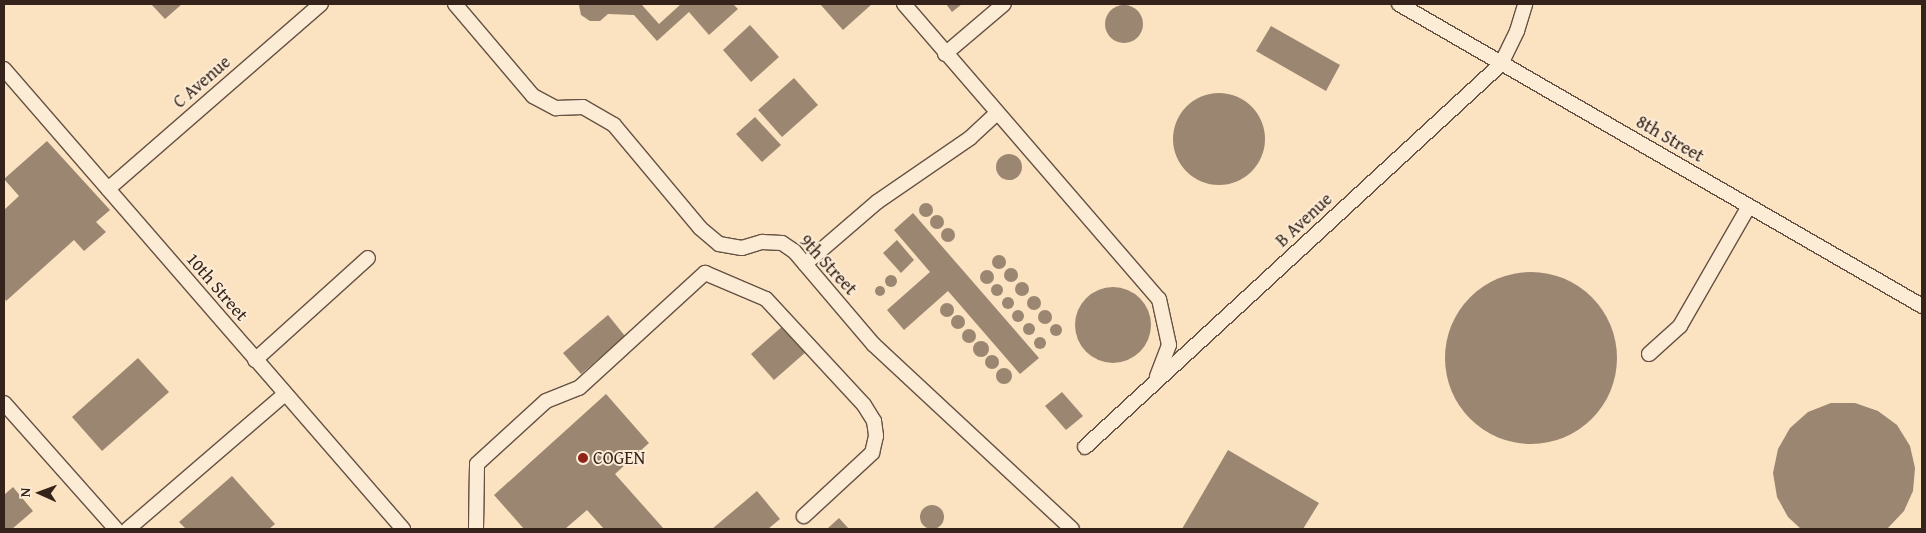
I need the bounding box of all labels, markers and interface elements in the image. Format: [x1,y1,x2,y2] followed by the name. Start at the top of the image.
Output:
[169,51,235,113] street label: C Avenue
[1632,111,1708,167] street label: 8th Street
[1271,188,1337,252] street label: B Avenue
[795,230,861,300] street label: 9th Street
[182,248,252,326] street label: 10th Street
[593,447,645,469] place label: COGEN
[577,452,589,464] marker: COGEN
[15,468,65,518] north arrow
[15,487,35,498] text: N

